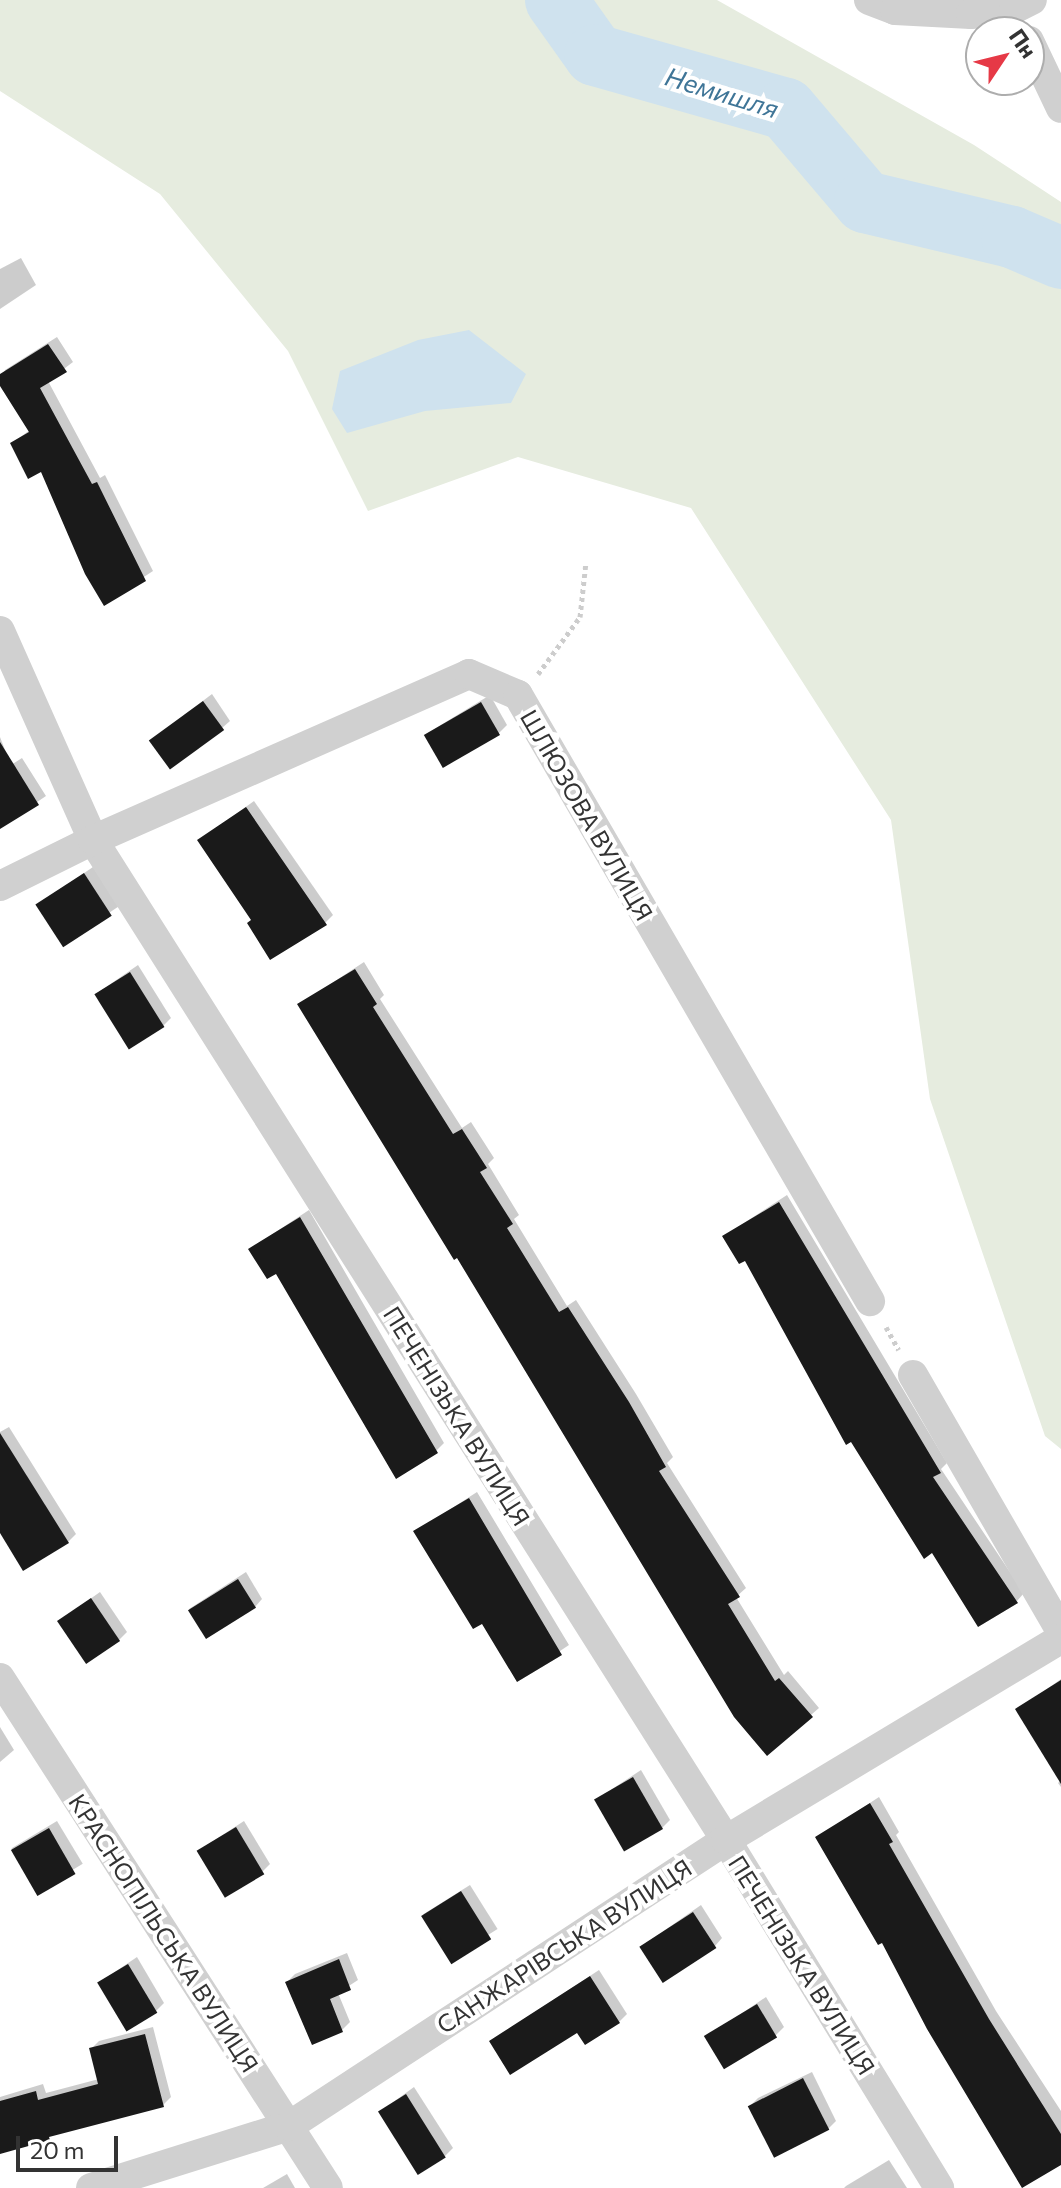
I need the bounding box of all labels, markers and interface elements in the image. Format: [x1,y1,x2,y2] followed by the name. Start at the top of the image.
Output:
[965,16,1045,96] north arrow
[1004,23,1043,63] text: Пн
[662,60,782,124] water label: Немишля
[515,704,659,926] street label: ШЛЮЗОВА ВУЛИЦЯ
[378,1301,536,1531] street label: ПЕЧЕНІЗЬКА ВУЛИЦЯ
[63,1789,265,2077] street label: КРАСНОПІЛЬСЬКА ВУЛИЦЯ
[723,1850,881,2080] street label: ПЕЧЕНІЗЬКА ВУЛИЦЯ
[431,1853,697,2039] street label: САНЖАРІВСЬКА ВУЛИЦЯ
[20,2120,122,2170] scale bar
[30,2135,84,2164] text: 20 m

